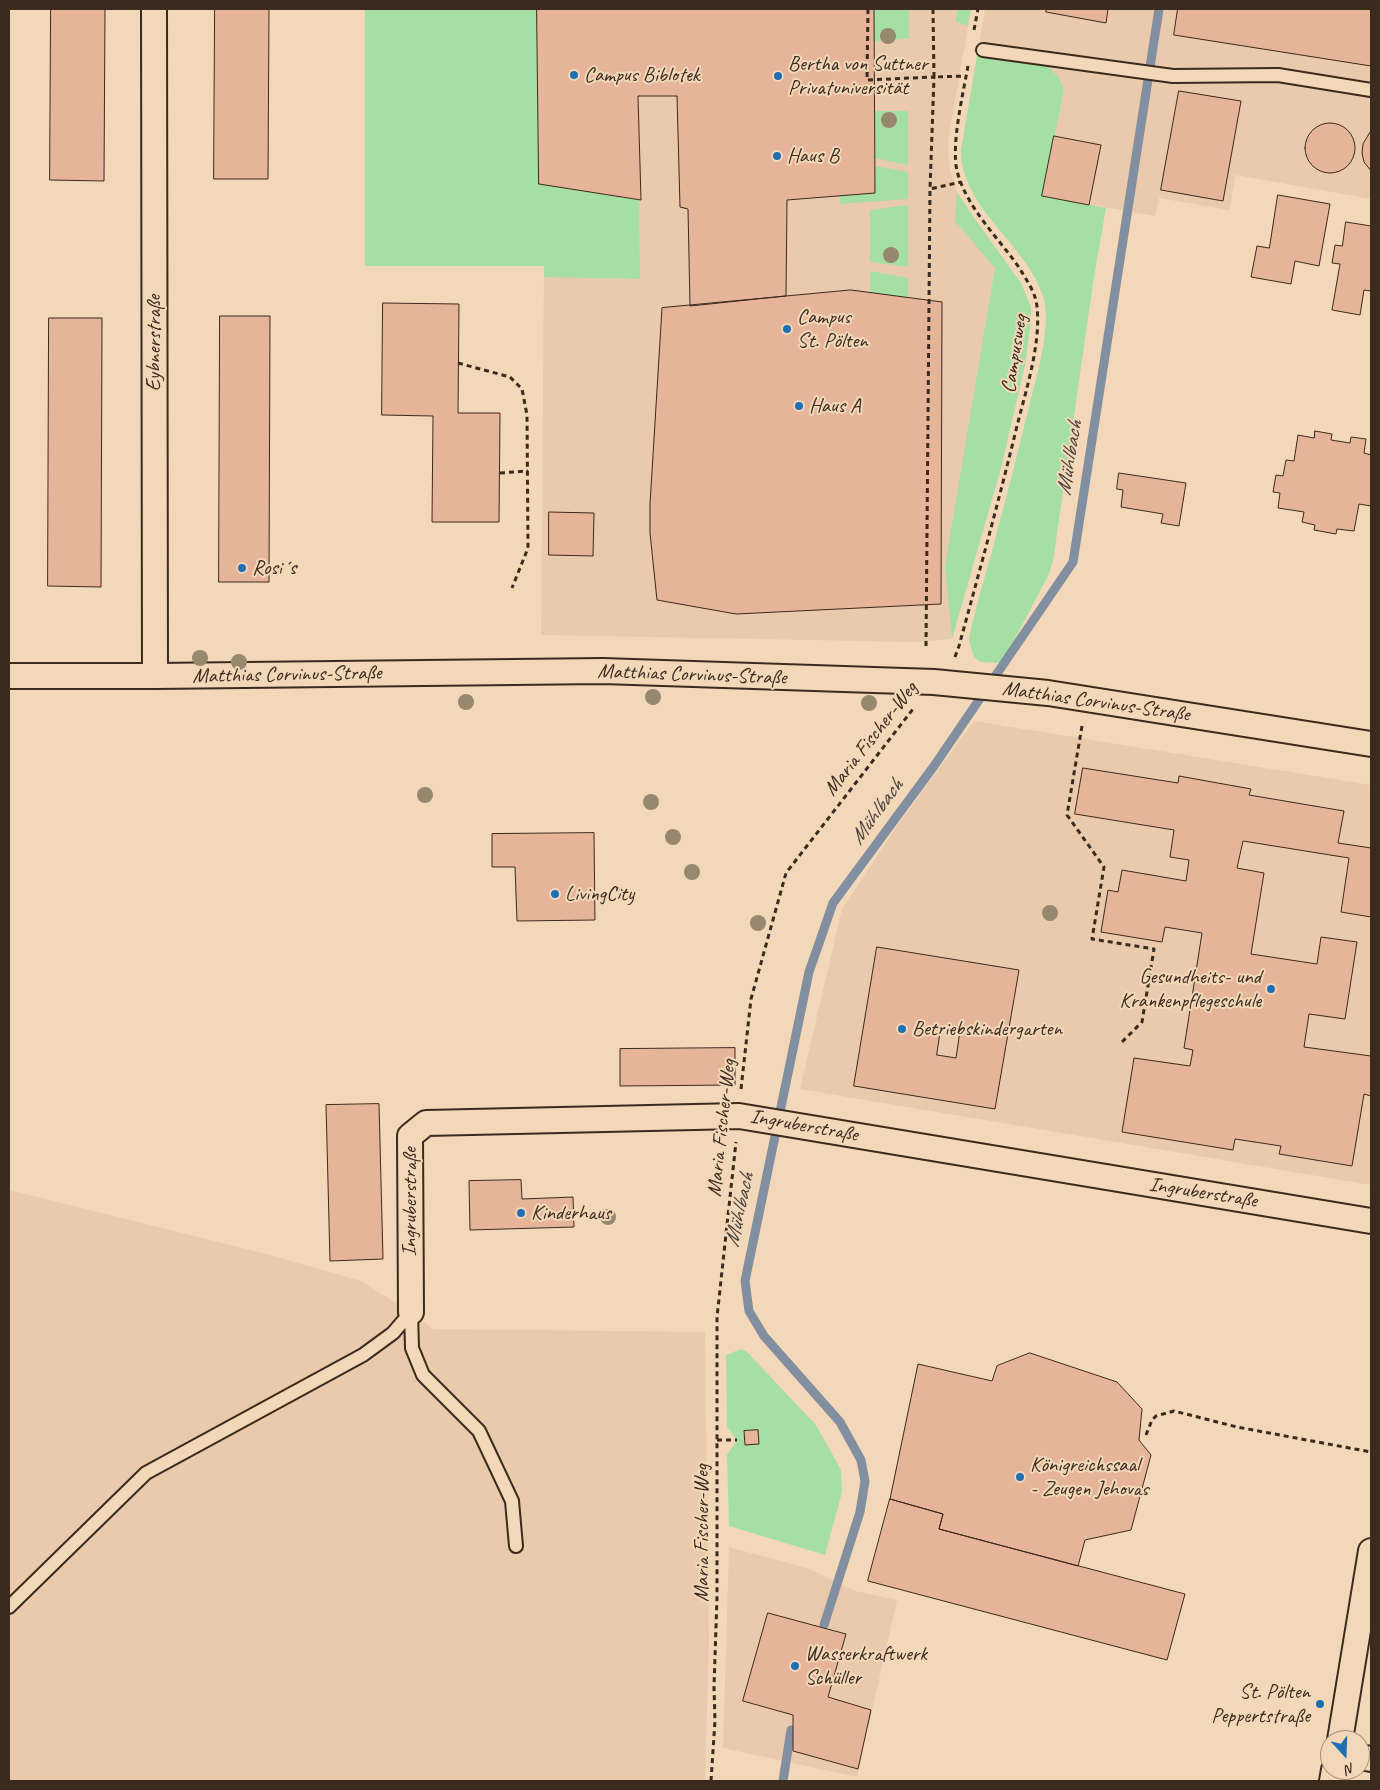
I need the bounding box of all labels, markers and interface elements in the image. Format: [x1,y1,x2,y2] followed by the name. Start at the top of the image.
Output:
[788,51,927,101] place label: Bertha von Suttner Privatuniversität
[584,62,699,88] place label: Campus Biblotek
[568,69,580,81] marker: Campus Biblotek
[772,70,784,82] marker: Bertha von Suttner Privatuniversität
[787,143,839,169] place label: Haus B
[771,150,783,162] marker: Haus B
[141,295,167,391] street label: Eybnerstraße
[797,304,868,354] place label: Campus St. Pölten
[996,313,1034,395] street label: Campusweg
[781,323,793,335] marker: Campus St. Pölten
[809,393,861,419] place label: Haus A
[793,400,805,412] marker: Haus A
[1051,419,1089,497] water label: Mühlbach
[252,555,296,581] place label: Rosi´s
[236,562,248,574] marker: Rosi´s
[597,659,787,691] street label: Matthias Corvinus-Straße
[192,661,382,689] street label: Matthias Corvinus-Straße
[1001,676,1191,728] street label: Matthias Corvinus-Straße
[819,677,923,801] street label: Maria Fischer-Weg
[844,774,910,850] water label: Mühlbach
[565,881,634,907] place label: LivingCity
[549,888,561,900] marker: LivingCity
[1120,964,1261,1014] place label: Gesundheits- und Krankenpflegeschule
[1265,983,1277,995] marker: Gesundheits- und Krankenpflegeschule
[912,1016,1062,1042] place label: Betriebskindergarten
[896,1023,908,1035] marker: Betriebskindergarten
[702,1058,742,1198] street label: Maria Fischer-Weg
[748,1104,860,1148] street label: Ingruberstraße
[397,1147,423,1257] street label: Ingruberstraße
[719,1171,761,1249] water label: Mühlbach
[1147,1172,1259,1214] street label: Ingruberstraße
[531,1200,611,1226] place label: Kinderhaus
[515,1207,527,1219] marker: Kinderhaus
[1030,1452,1148,1502] place label: Königreichssaal - Zeugen Jehovas
[689,1464,715,1602] street label: Maria Fischer-Weg
[1014,1471,1026,1483] marker: Königreichssaal - Zeugen Jehovas
[805,1641,927,1691] place label: Wasserkraftwerk Schüller
[789,1660,801,1672] marker: Wasserkraftwerk Schüller
[1211,1679,1310,1729] place label: St. Pölten Peppertstraße
[1314,1698,1326,1710] marker: St. Pölten Peppertstraße
[1320,1730,1370,1780] north arrow
[1343,1759,1357,1778] text: N

